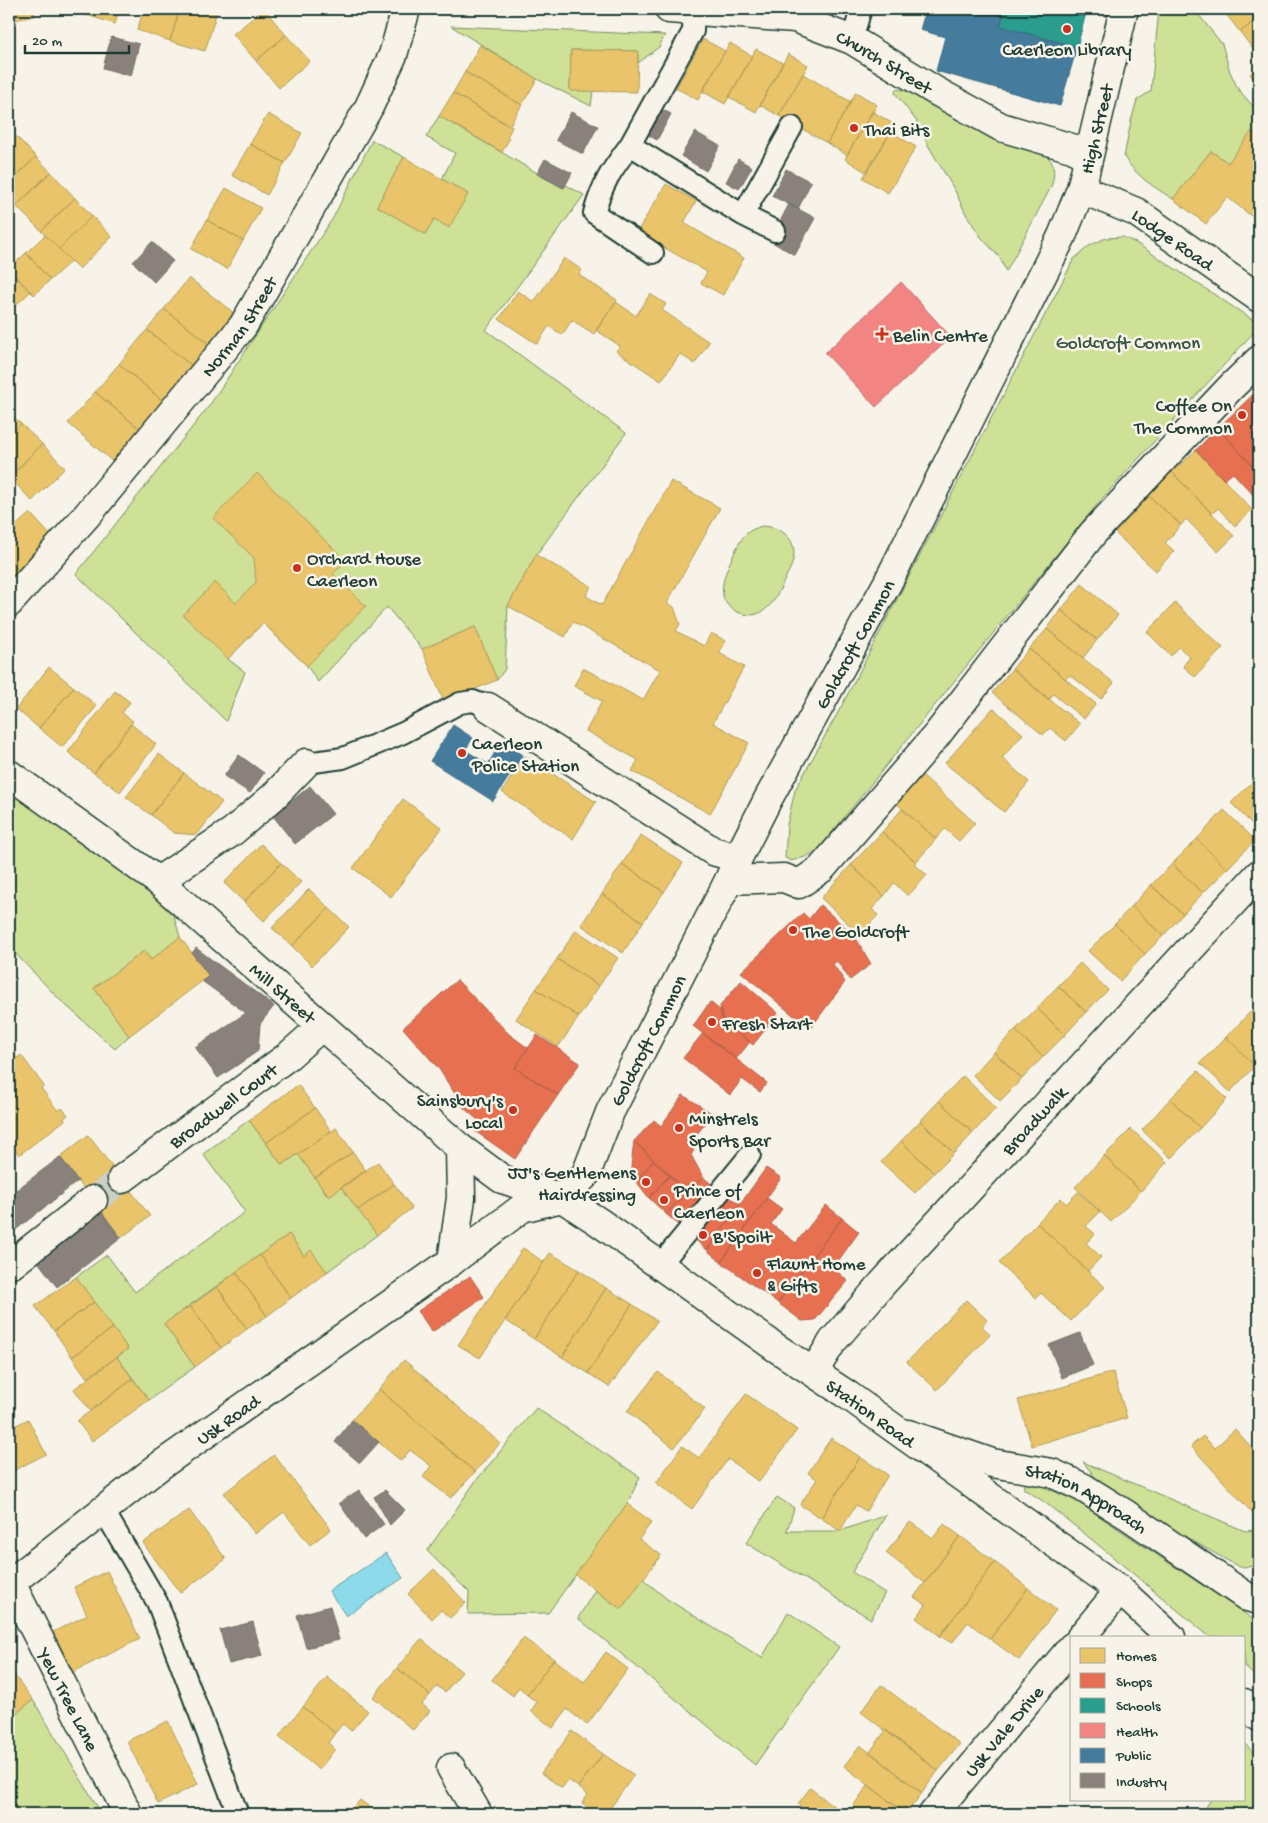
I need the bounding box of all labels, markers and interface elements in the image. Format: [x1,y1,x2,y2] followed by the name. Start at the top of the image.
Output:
[25,22,129,54] scale bar
[1061,23,1073,35] marker: Caerleon Library
[832,27,937,102] street label: Church Street
[32,33,62,51] text: 20 m
[1002,40,1132,63] place label: Caerleon Library
[1077,80,1121,177] street label: High Street
[863,120,930,143] place label: Thai Bits
[848,122,860,134] marker: Thai Bits
[1126,205,1218,279] street label: Lodge Road
[198,272,285,383] street label: Norman Street
[892,326,988,349] place label: Belin Centre
[875,327,889,341] marker: Belin Centre
[1056,333,1200,356] park label: Goldcroft Common
[1133,396,1232,441] place label: Coffee On The Common
[1236,409,1248,421] marker: Coffee On The Common
[307,549,421,594] place label: Orchard House Caerleon
[291,562,303,574] marker: Orchard House Caerleon
[812,577,902,714] street label: Goldcroft Common
[471,734,579,779] place label: Caerleon Police Station
[456,747,468,759] marker: Caerleon Police Station
[802,922,911,945] place label: The Goldcroft
[787,924,799,936] marker: The Goldcroft
[243,959,321,1031] street label: Mill Street
[607,972,693,1111] street label: Goldcroft Common
[721,1014,814,1037] place label: Fresh Start
[706,1016,718,1028] marker: Fresh Start
[165,1059,285,1156] street label: Broadwell Court
[997,1081,1074,1162] street label: Broadwalk
[417,1091,504,1136] place label: Sainsbury's Local
[507,1104,519,1116] marker: Sainsbury's Local
[689,1109,772,1154] place label: Minstrels Sports Bar
[673,1122,685,1134] marker: Minstrels Sports Bar
[508,1163,637,1208] place label: JJ's Gentlemens Hairdressing
[640,1176,652,1188] marker: JJ's Gentlemens Hairdressing
[673,1181,744,1226] place label: Prince of Caerleon
[658,1194,670,1206] marker: Prince of Caerleon
[712,1227,774,1250] place label: B'Spoilt
[697,1229,709,1241] marker: B'Spoilt
[766,1254,866,1299] place label: Flaunt Home & Gifts
[751,1267,763,1279] marker: Flaunt Home & Gifts
[820,1376,920,1456] street label: Station Road
[193,1390,267,1452] street label: Usk Road
[1023,1461,1151,1541] street label: Station Approach
[1070,1636,1246,1800] legend
[30,1643,102,1756] street label: Yew Tree Lane
[1116,1648,1157,1666] text: Homes
[1116,1674,1152,1692] text: Shops
[961,1682,1050,1783] street label: Usk Vale Drive
[1116,1698,1161,1716] text: Schools
[1116,1724,1158,1742] text: Health
[1115,1748,1152,1766] text: Public
[1116,1774,1168,1792] text: Industry

